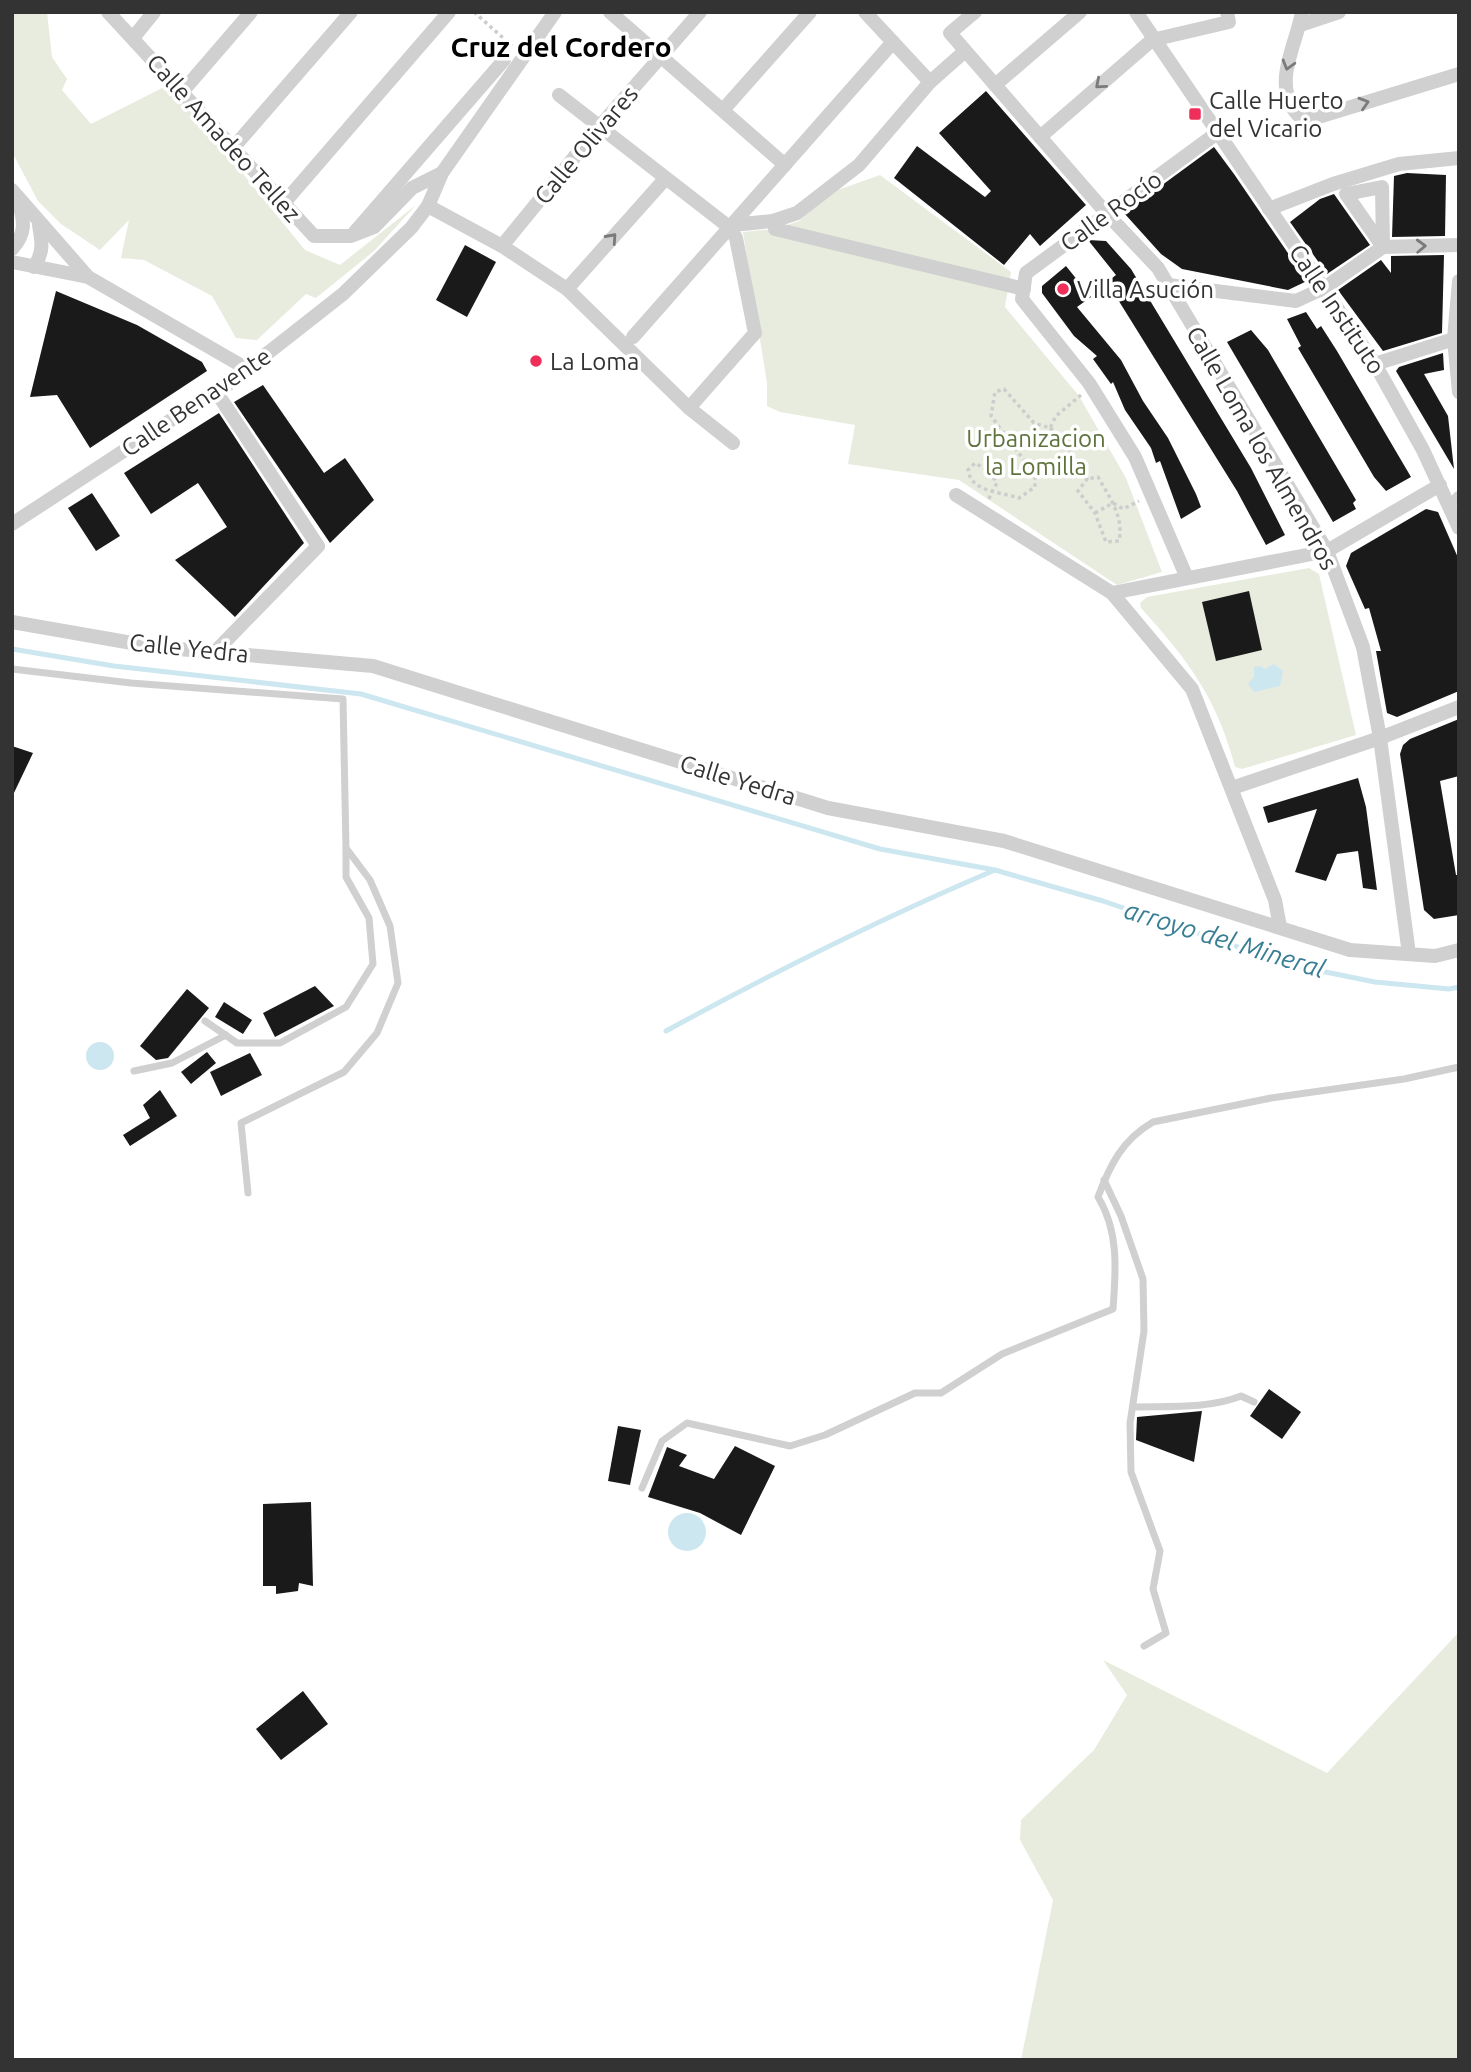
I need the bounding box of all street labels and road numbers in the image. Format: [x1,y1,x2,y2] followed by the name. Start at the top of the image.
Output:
[142,49,306,227] street label: Calle Amadeo Tellez
[529,80,643,210] street label: Calle Olivares
[1055,165,1167,257] street label: Calle Rocío
[1284,239,1390,379] street label: Calle Instituto
[1181,321,1343,575] street label: Calle Loma los Almendros
[116,342,276,462] street label: Calle Benavente
[128,628,250,668] street label: Calle Yedra
[677,750,799,810] street label: Calle Yedra

